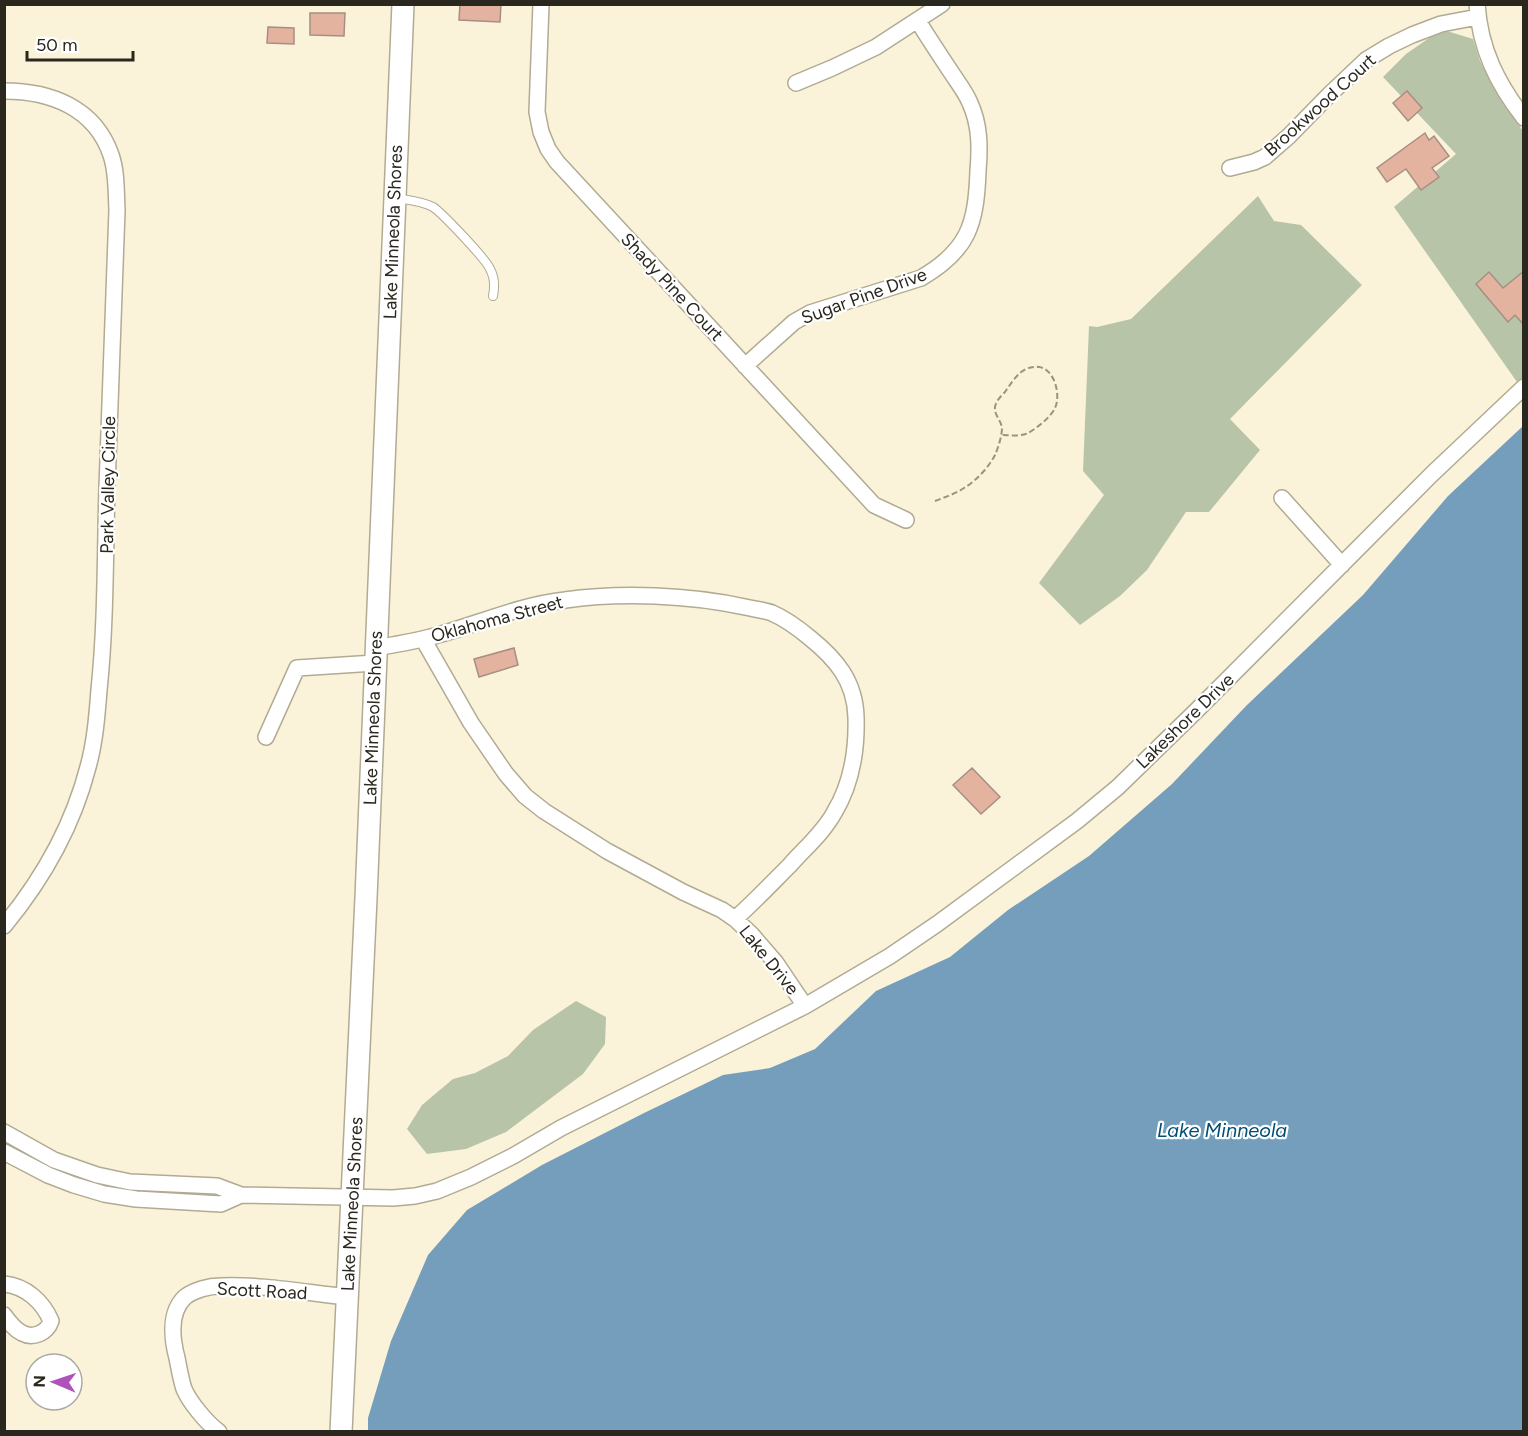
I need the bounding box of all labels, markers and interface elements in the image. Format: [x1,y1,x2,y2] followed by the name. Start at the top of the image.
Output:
[27,24,134,62] scale bar
[36,34,78,56] text: 50 m
[1260,49,1381,161] street label: Brookwood Court
[379,144,407,320] street label: Lake Minneola Shores
[616,228,728,346] street label: Shady Pine Court
[798,263,930,329] street label: Sugar Pine Drive
[96,416,120,554] street label: Park Valley Circle
[429,591,566,647] street label: Oklahoma Street
[359,630,387,806] street label: Lake Minneola Shores
[1131,669,1239,773] street label: Lakeshore Drive
[734,921,804,999] street label: Lake Drive
[336,1116,368,1292] street label: Lake Minneola Shores
[1157,1118,1287,1142] water label: Lake Minneola
[216,1278,308,1304] street label: Scott Road
[24,1352,84,1412] north arrow
[30,1375,49,1388] text: N

